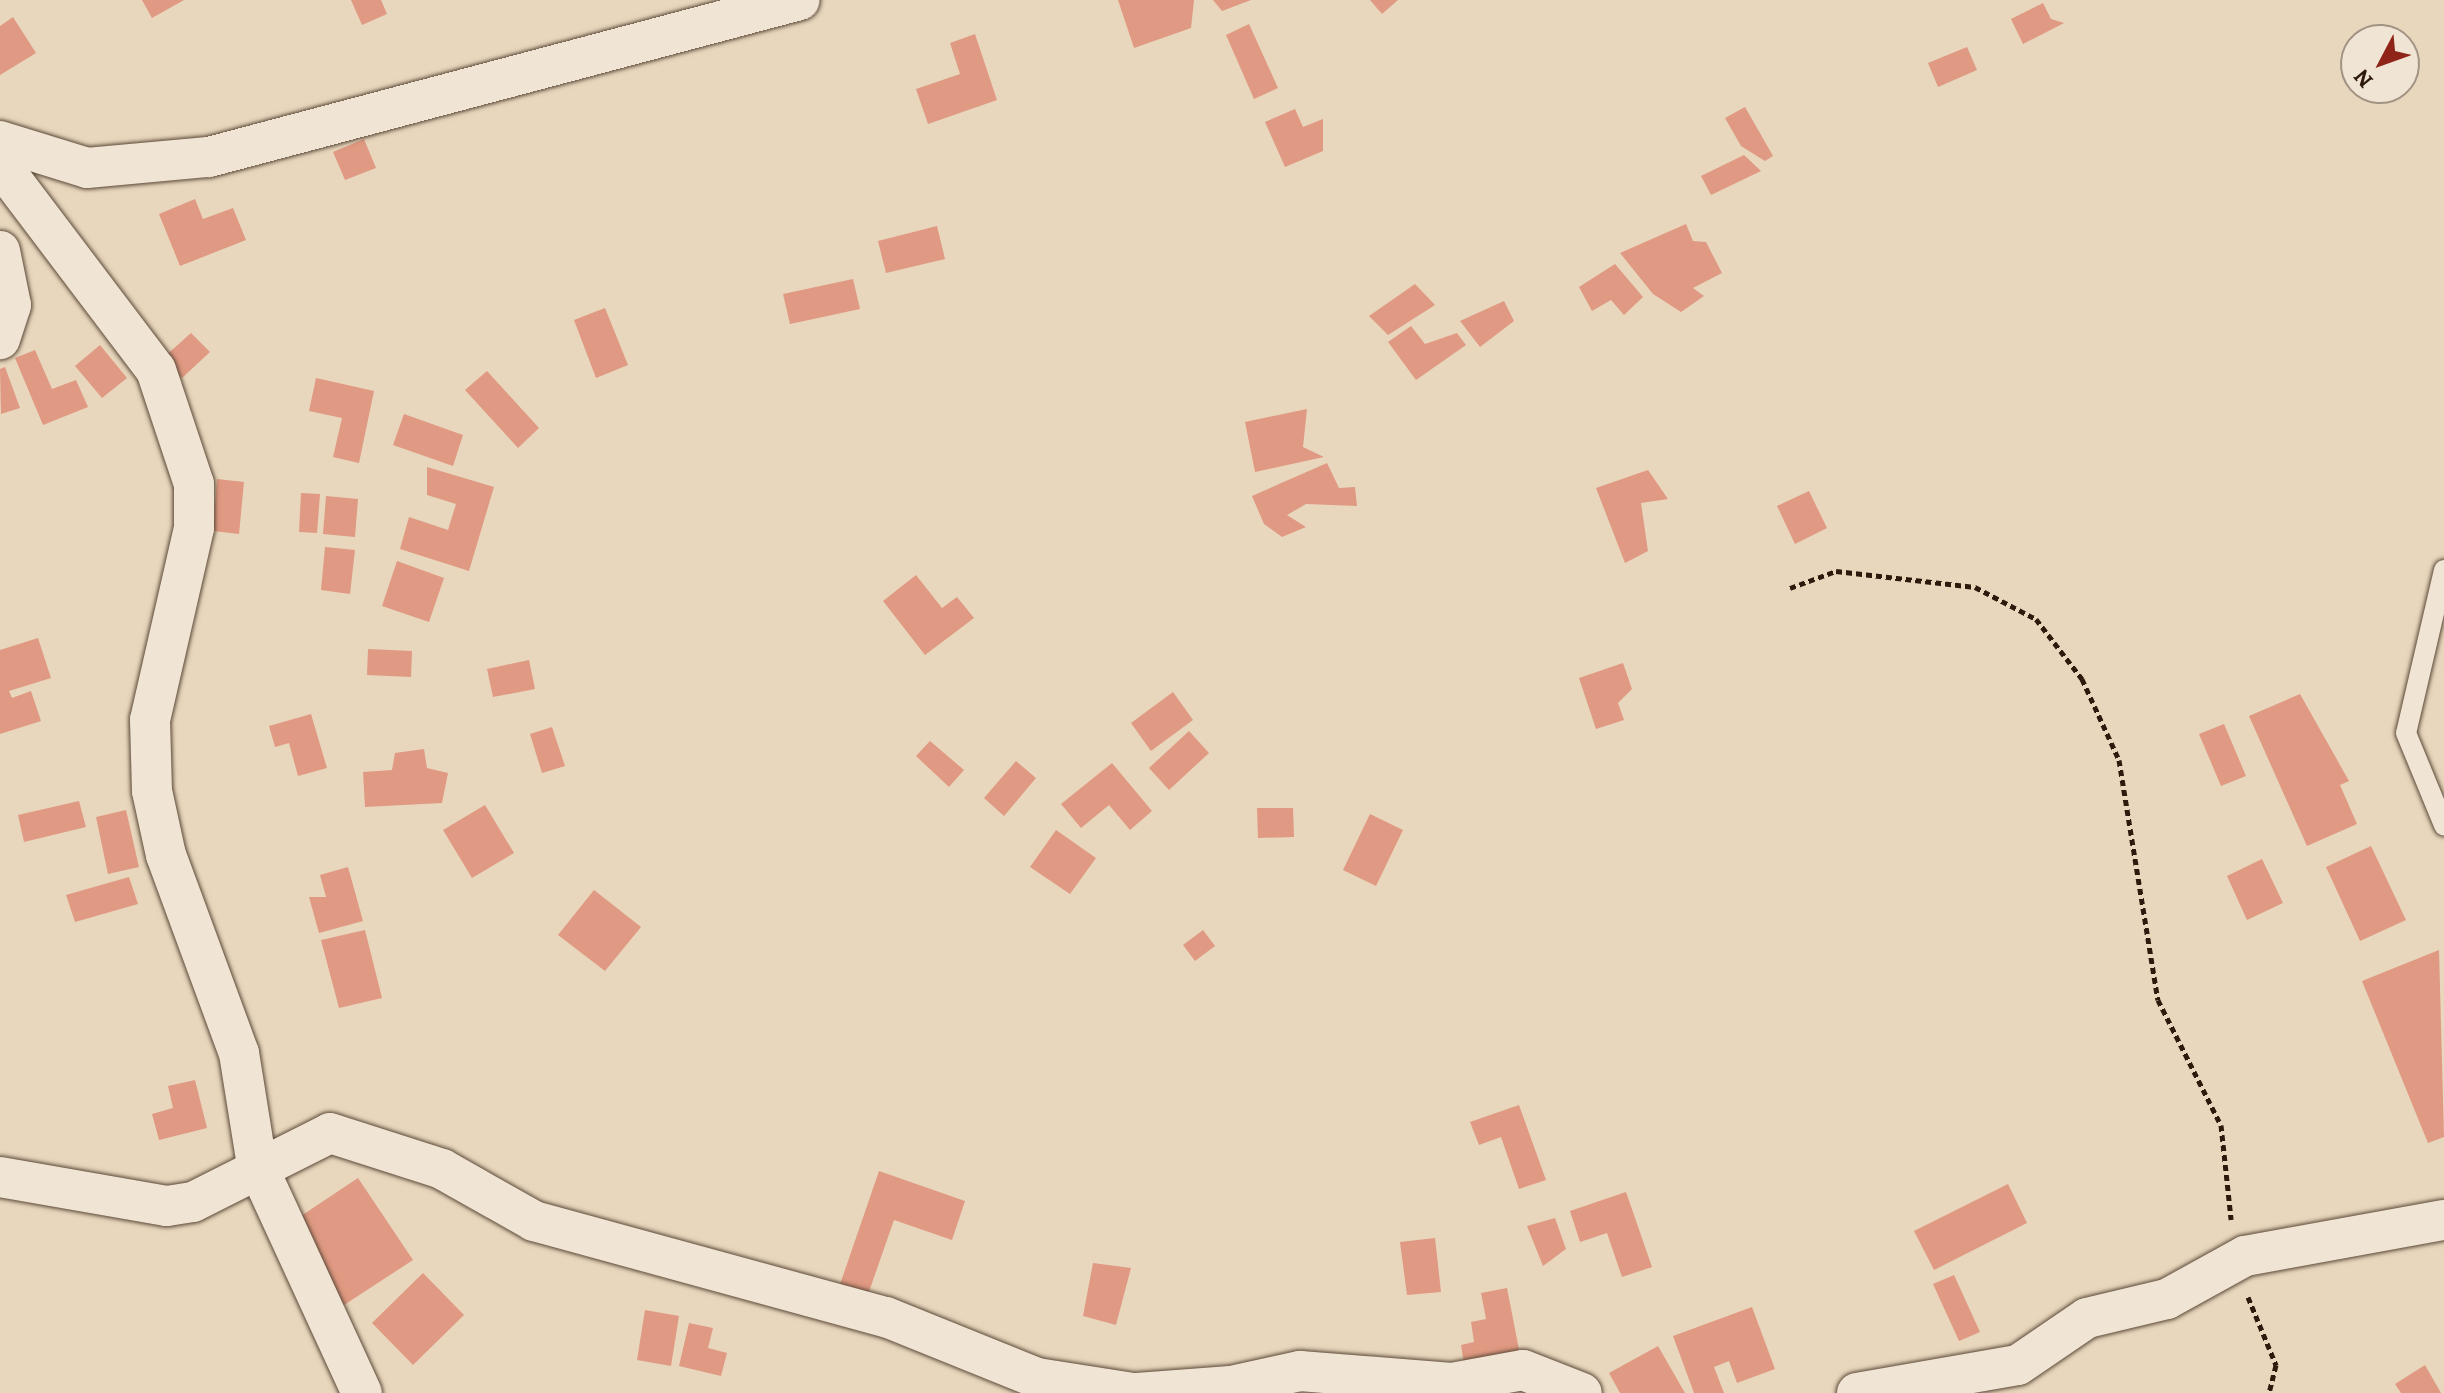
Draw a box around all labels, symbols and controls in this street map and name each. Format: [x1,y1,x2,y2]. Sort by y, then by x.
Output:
north arrow [2340,24,2420,104]
text: N [2347,63,2380,94]

